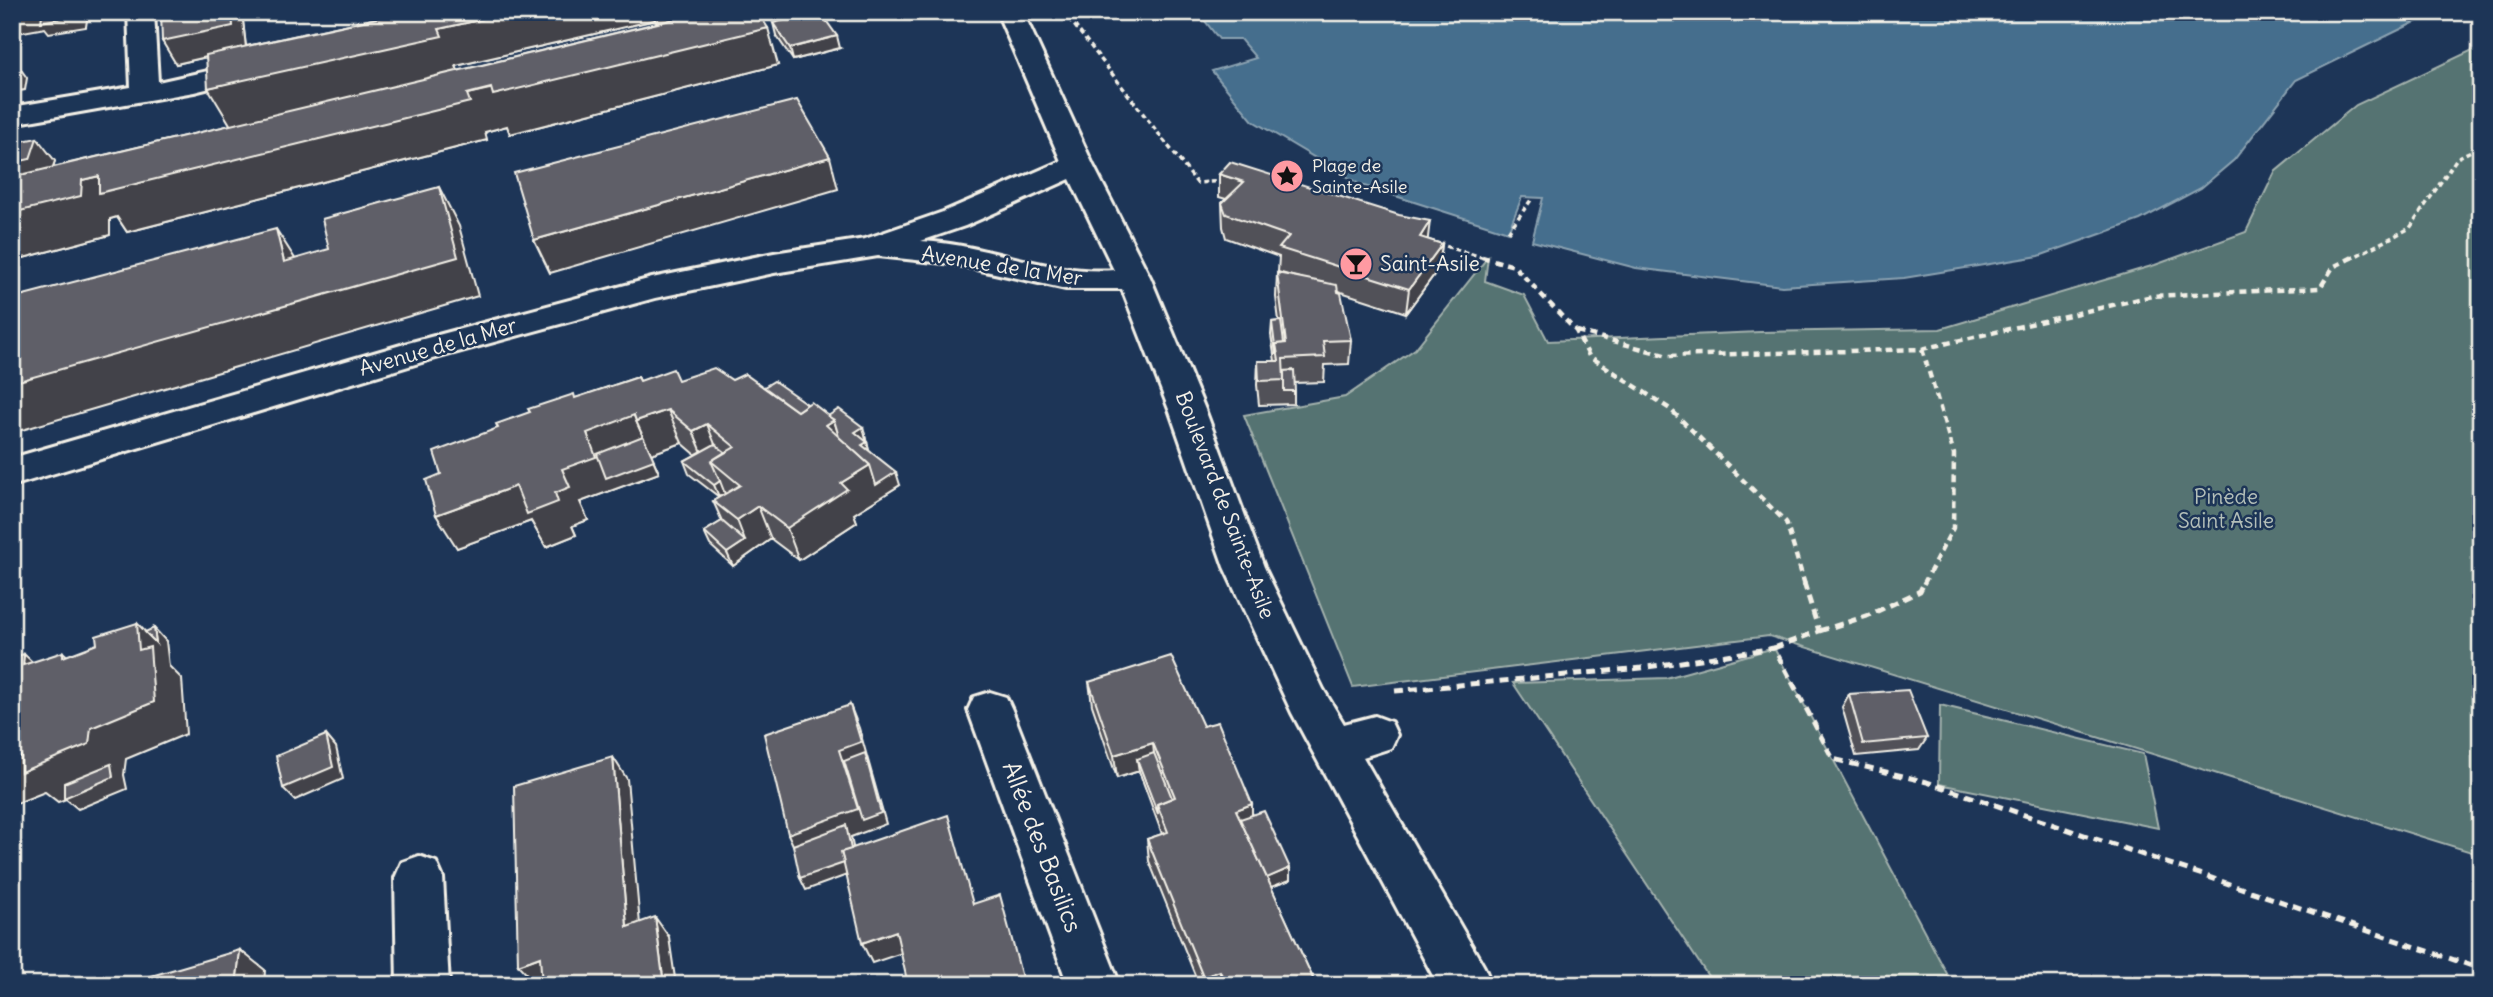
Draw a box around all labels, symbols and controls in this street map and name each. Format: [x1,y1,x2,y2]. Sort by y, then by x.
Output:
place label: Plage de Sainte-Asile [1312,154,1407,198]
place icon: Plage de Sainte-Asile [1268,157,1306,195]
street label: Avenue de la Mer [920,239,1085,292]
bar icon: Saint-Asile [1337,245,1375,283]
place label: Saint-Asile [1380,250,1480,277]
street label: Avenue de la Mer [356,311,520,382]
street label: Boulevard de Sainte-Asile [1170,387,1281,622]
park label: Pinède Saint Asile [2178,483,2274,534]
street label: Allée des Basilics [997,757,1089,936]

